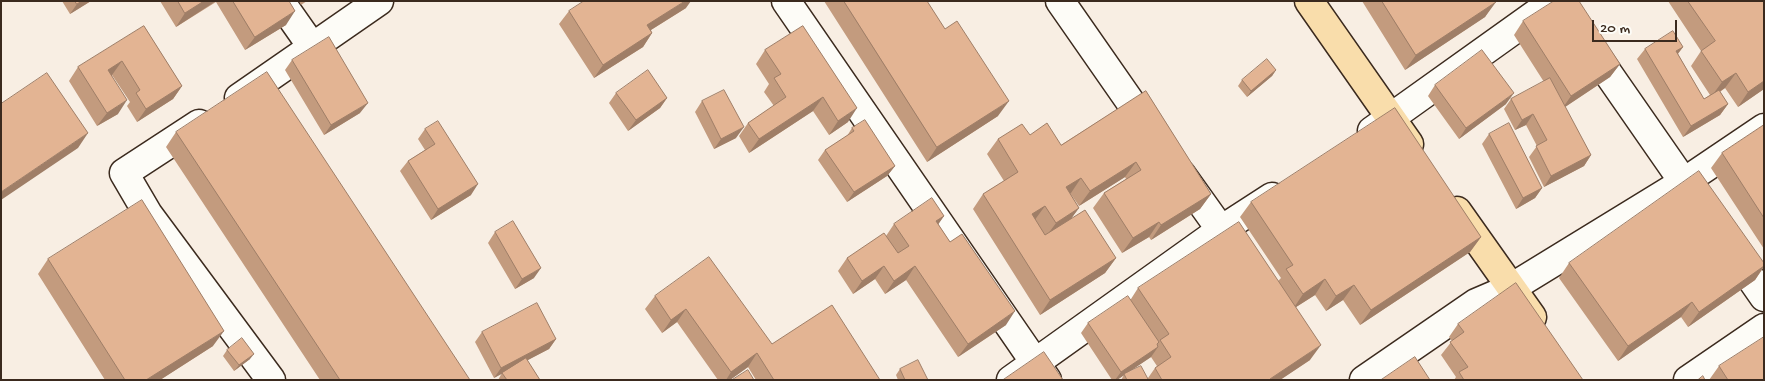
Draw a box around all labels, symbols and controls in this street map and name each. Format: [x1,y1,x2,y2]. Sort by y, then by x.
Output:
scale bar [1595,10,1680,42]
text: 20 m [1600,20,1630,38]

